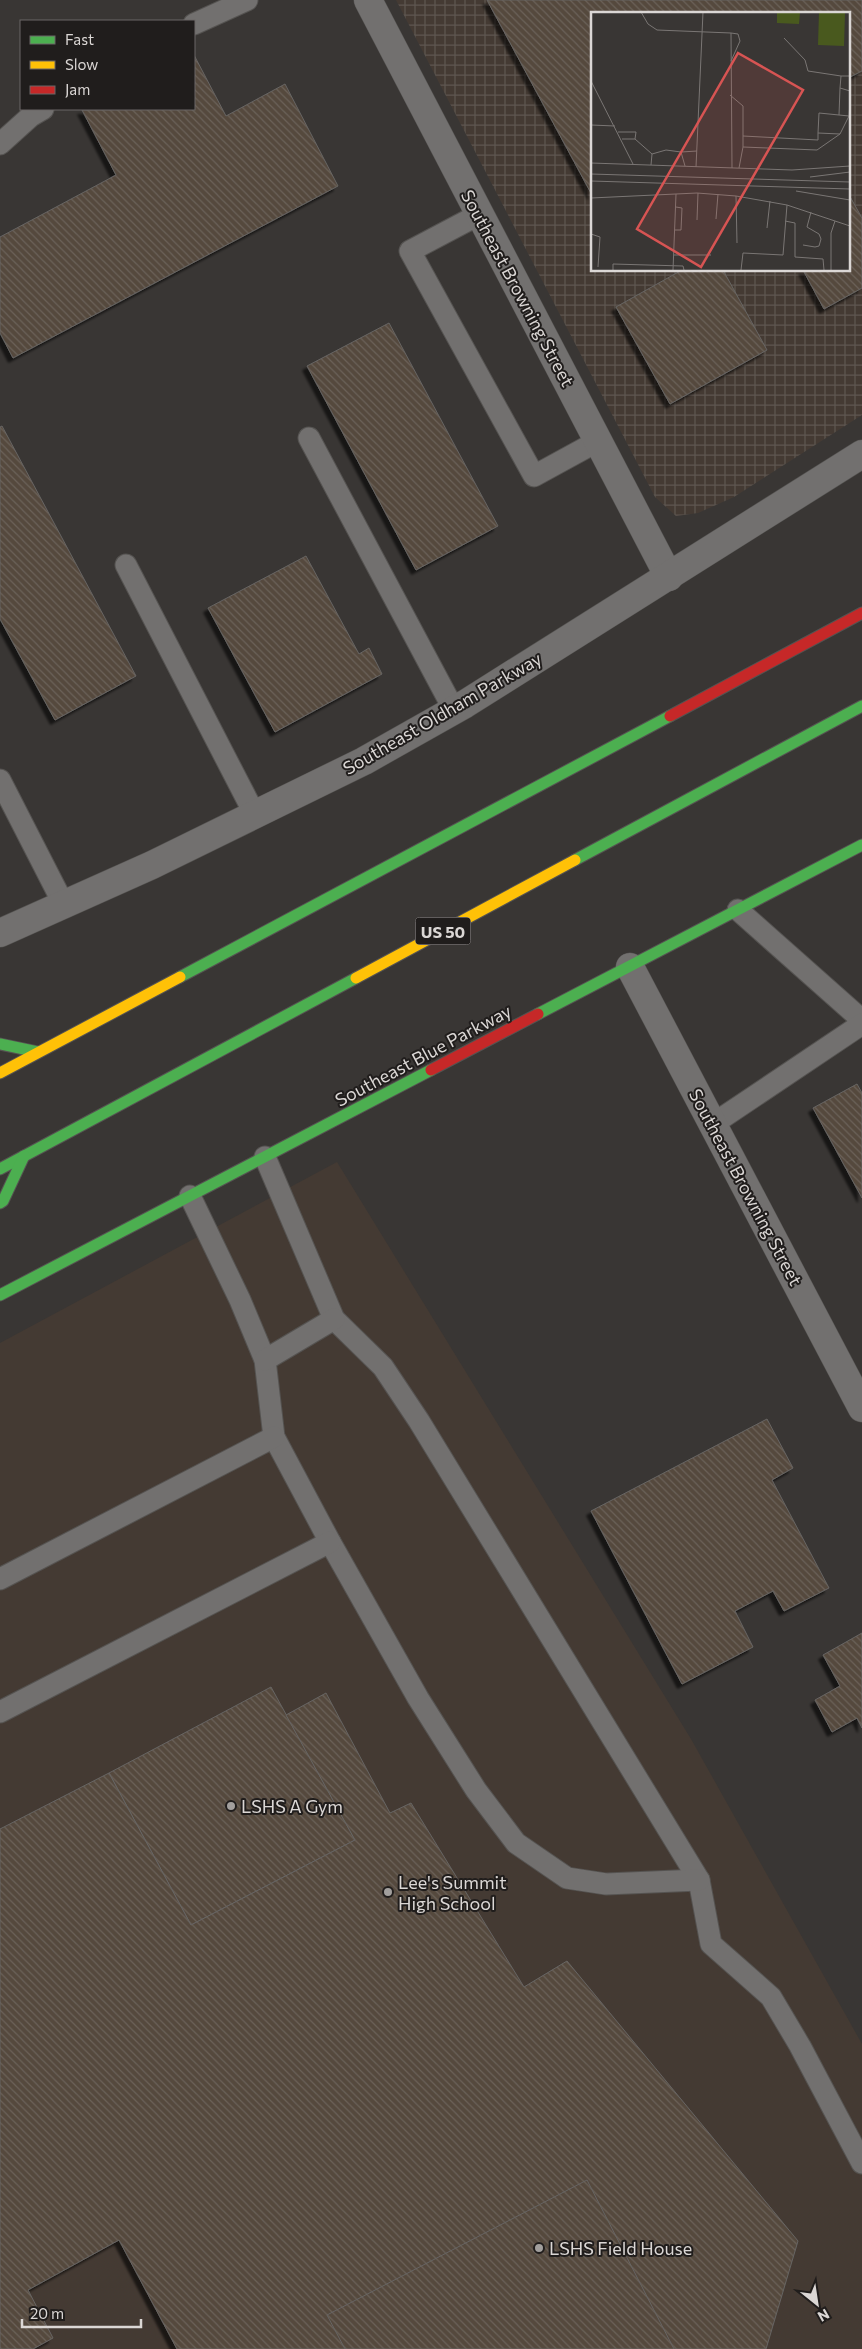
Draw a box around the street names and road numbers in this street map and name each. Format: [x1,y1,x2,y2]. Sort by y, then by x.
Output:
street label: Southeast Browning Street [457,186,579,390]
street label: Southeast Oldham Parkway [339,647,545,779]
road number: US 50 [416,918,470,944]
street label: Southeast Blue Parkway [331,999,515,1111]
street label: Southeast Browning Street [685,1085,807,1289]

